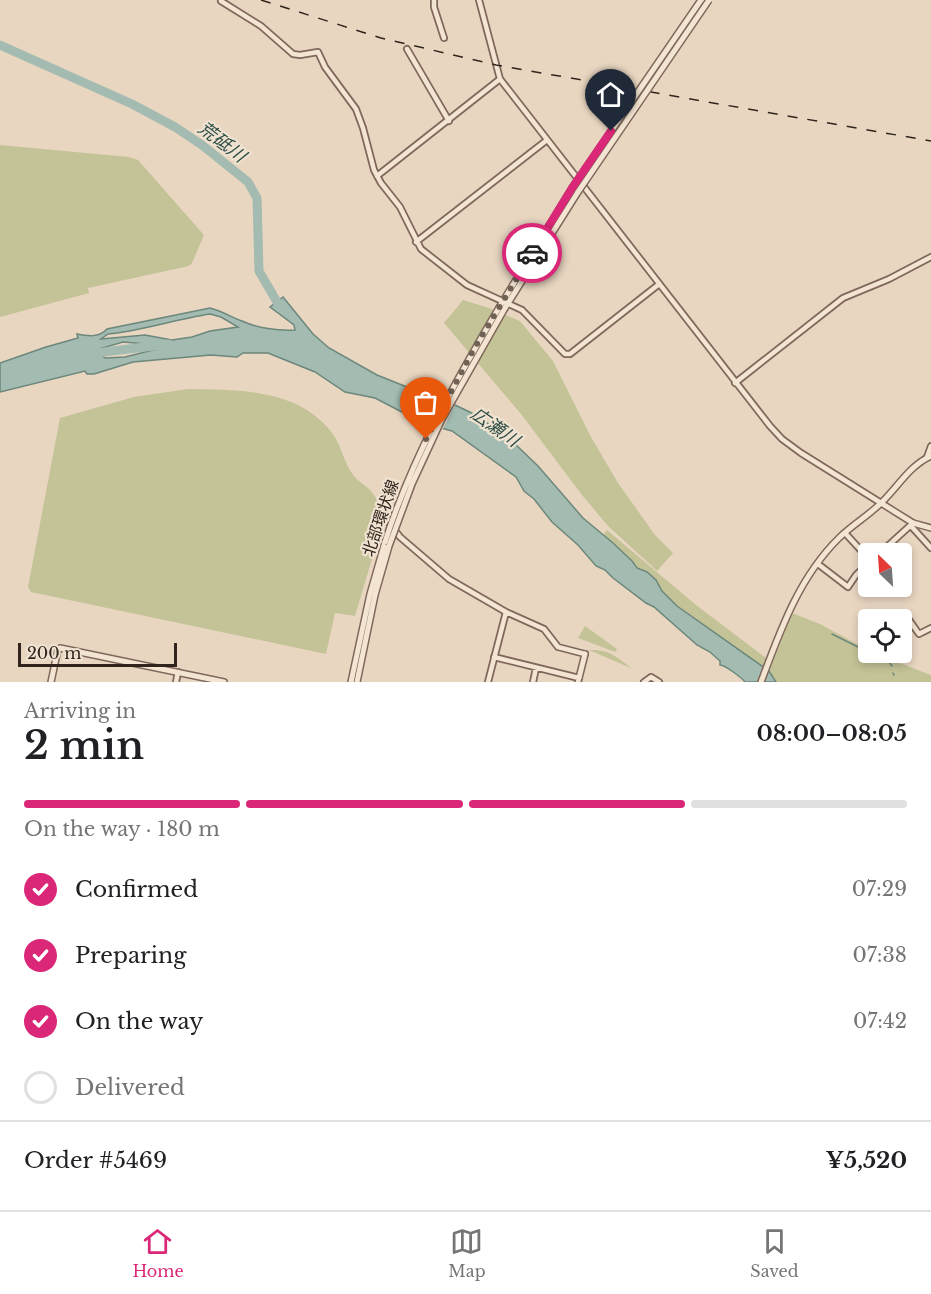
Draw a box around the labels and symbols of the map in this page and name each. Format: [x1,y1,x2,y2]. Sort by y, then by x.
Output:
pin [585,69,636,131]
water label: 荒砥川 [194,117,252,168]
courier [502,223,562,283]
pin [400,377,451,439]
water label: 広瀬川 [467,403,525,453]
street label: 北部環状線 [358,477,402,559]
north arrow [858,543,912,597]
scale bar [18,640,177,668]

